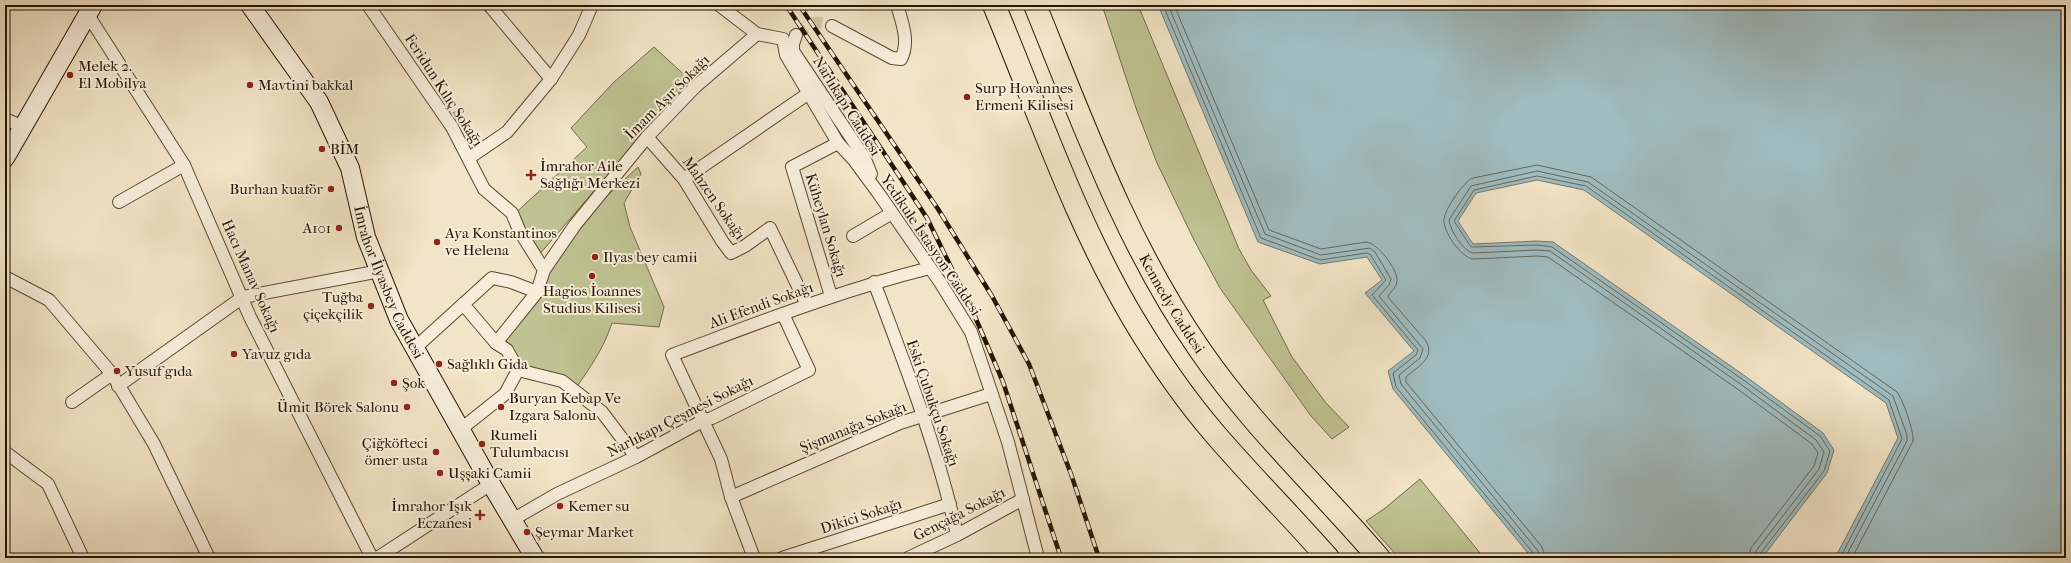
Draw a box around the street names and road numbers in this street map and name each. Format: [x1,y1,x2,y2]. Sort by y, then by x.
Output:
street label: Feridun Kılıç Sokağı [401,30,487,150]
street label: İmam Aşır Sokağı [621,50,714,143]
street label: Narlıkapı Caddesi [809,53,885,160]
street label: Mahzen Sokağı [679,153,750,244]
street label: Yedikule İstasyon Caddesi [876,170,985,320]
street label: Küheylan Sokağı [802,171,851,280]
street label: İmrahor İlyasbey Caddesi [350,204,428,362]
street label: Hacı Manav Sokağı [218,217,284,336]
street label: Kennedy Caddesi [1135,251,1209,357]
street label: Ali Efendi Sokağı [705,278,816,333]
street label: Eski Çubukçu Sokağı [903,337,963,469]
street label: Narlıkapı Çeşmesi Sokağı [604,371,757,461]
street label: Şişmanağa Sokağı [797,397,909,457]
street label: Gençağa Sokağı [910,483,1008,545]
street label: Dikici Sokağı [818,494,905,538]

